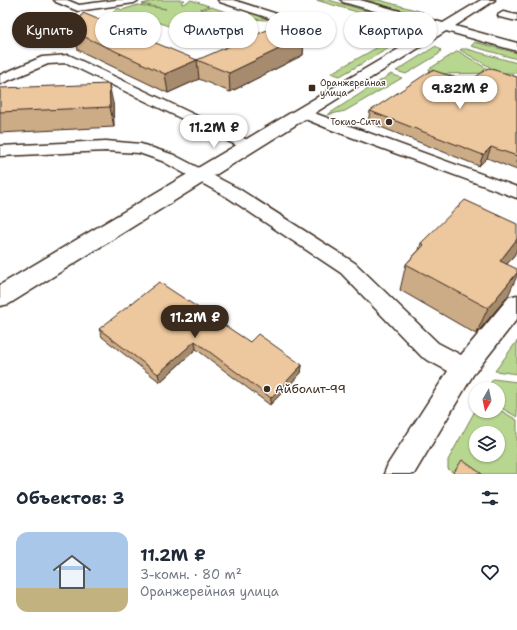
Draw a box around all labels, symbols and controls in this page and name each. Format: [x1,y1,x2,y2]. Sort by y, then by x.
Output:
chip: Купить [12,12,87,48]
chip: Снять [95,12,161,48]
chip: Фильтры [169,12,258,48]
chip: Новое [266,12,336,48]
chip: Квартира [344,12,437,48]
pin: 9.82M ₽ [423,76,497,110]
place label: Оранжерейная улица [320,77,386,99]
text: 9.82M ₽ [431,80,489,97]
marker: Оранжерейная улица [307,83,317,93]
pin: 11.2M ₽ [177,115,251,149]
place label: Токио-Сити [330,116,381,128]
marker: Токио-Сити [384,117,394,127]
text: 11.2M ₽ [189,119,239,136]
pin: 11.2M ₽ [158,305,232,339]
text: 11.2M ₽ [170,309,220,326]
place label: Айболит-99 [275,381,346,397]
north arrow [469,382,505,418]
map controls [469,382,505,462]
marker: Айболит-99 [262,384,272,394]
button: layers [469,426,505,462]
text: Объектов: 3 [16,487,125,509]
icon: filters [479,487,501,509]
text: 11.2M ₽ [140,544,206,566]
icon: home [48,548,96,596]
icon: heart [479,561,501,583]
text: 3-комн. · 80 m² [140,566,242,583]
text: Оранжерейная улица [140,583,279,600]

